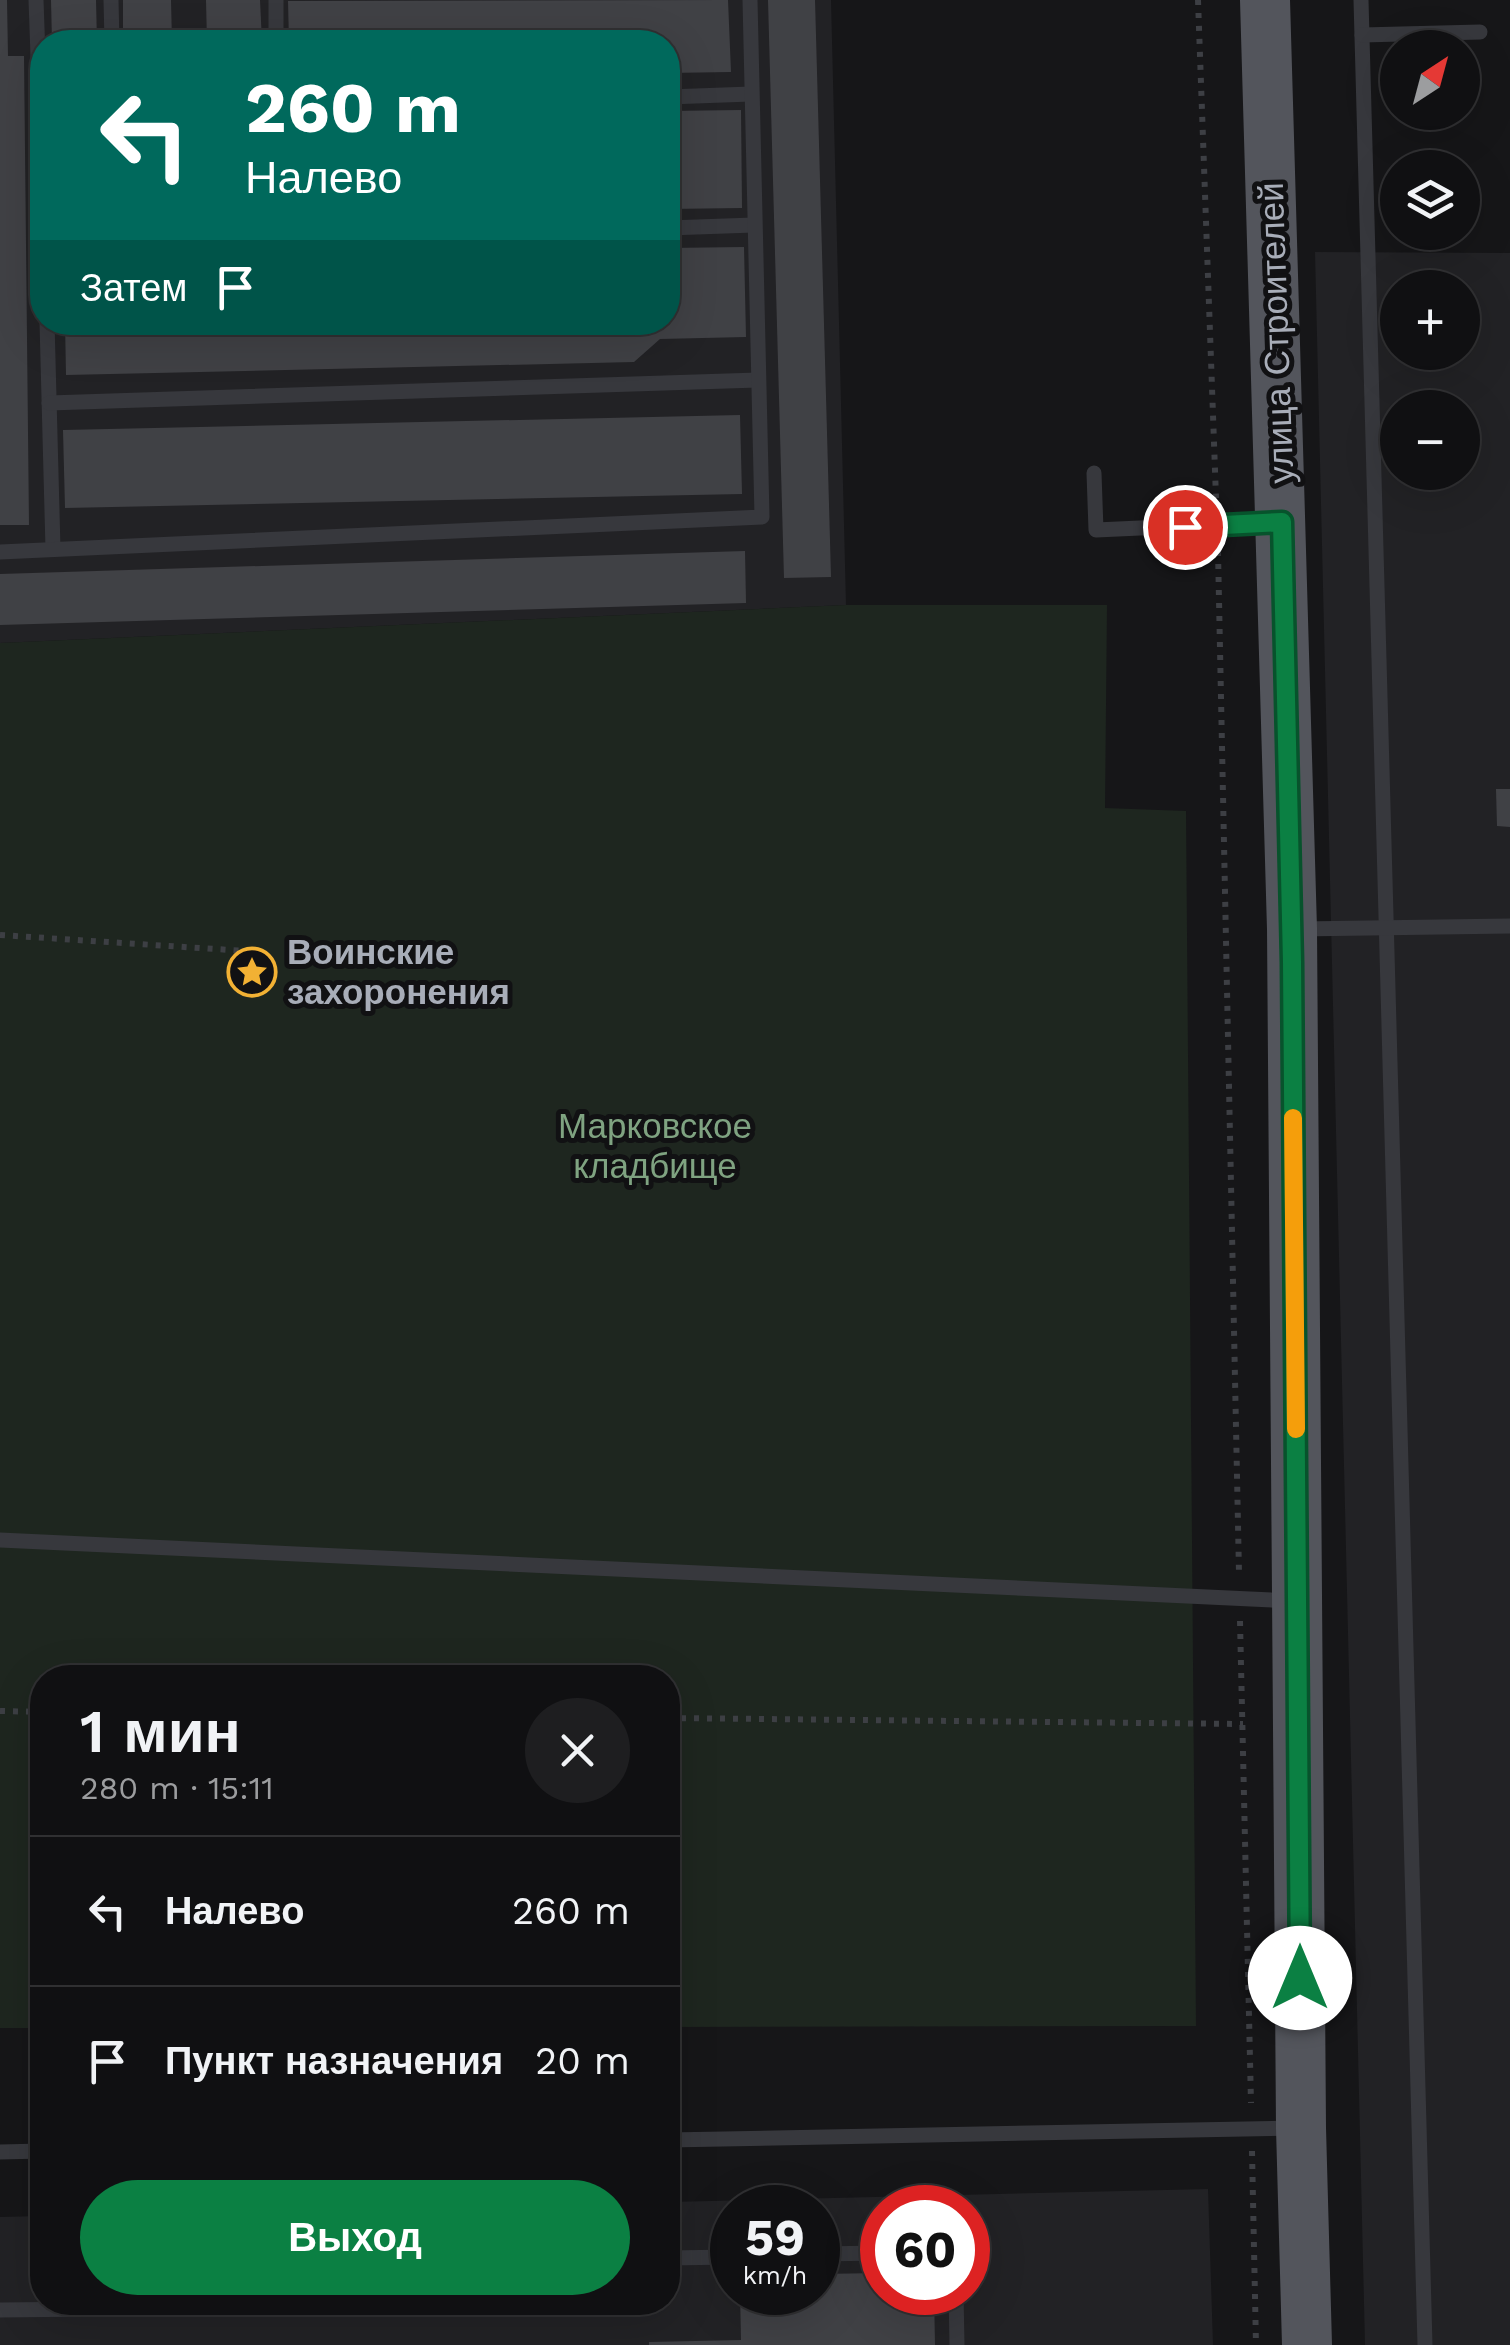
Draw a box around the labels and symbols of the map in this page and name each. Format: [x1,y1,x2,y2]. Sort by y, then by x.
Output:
north arrow [1380,30,1480,130]
street label: улица Строителей [1250,182,1302,484]
pin [1143,485,1228,570]
place label: Воинские захоронения [287,931,510,1013]
place icon: Воинские захоронения [226,946,278,998]
park label: Марковское кладбище [558,1105,752,1187]
position arrow [1248,1926,1352,2030]
speed limit sign: 60 [860,2185,990,2315]

